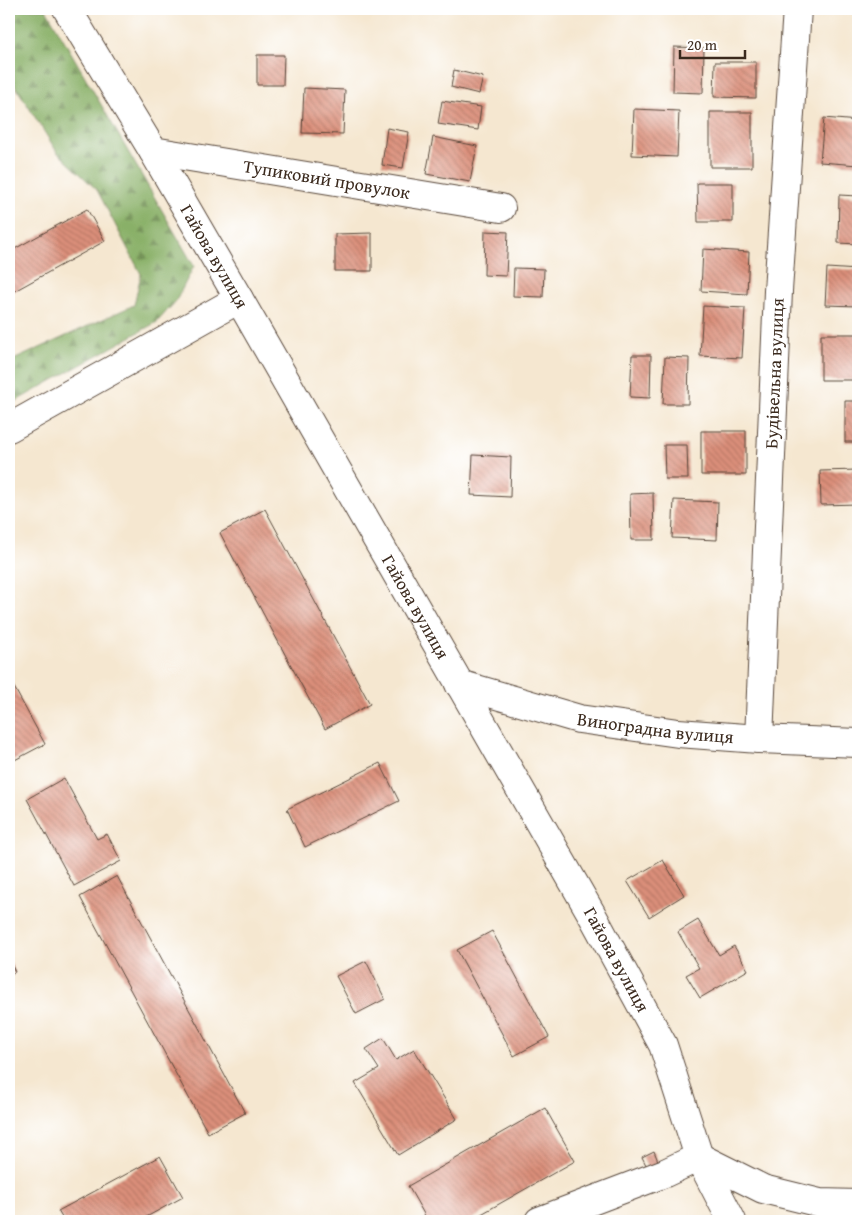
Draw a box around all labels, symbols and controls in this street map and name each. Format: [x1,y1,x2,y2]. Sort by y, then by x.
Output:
scale bar [680,28,744,60]
text: 20 m [687,34,718,55]
street label: Тупиковий провулок [241,152,413,206]
street label: Гайова вулиця [174,199,256,313]
street label: Будівельна вулиця [757,297,791,449]
street label: Гайова вулиця [375,549,457,664]
street label: Виноградна вулиця [576,705,735,750]
street label: Гайова вулиця [577,902,657,1017]

